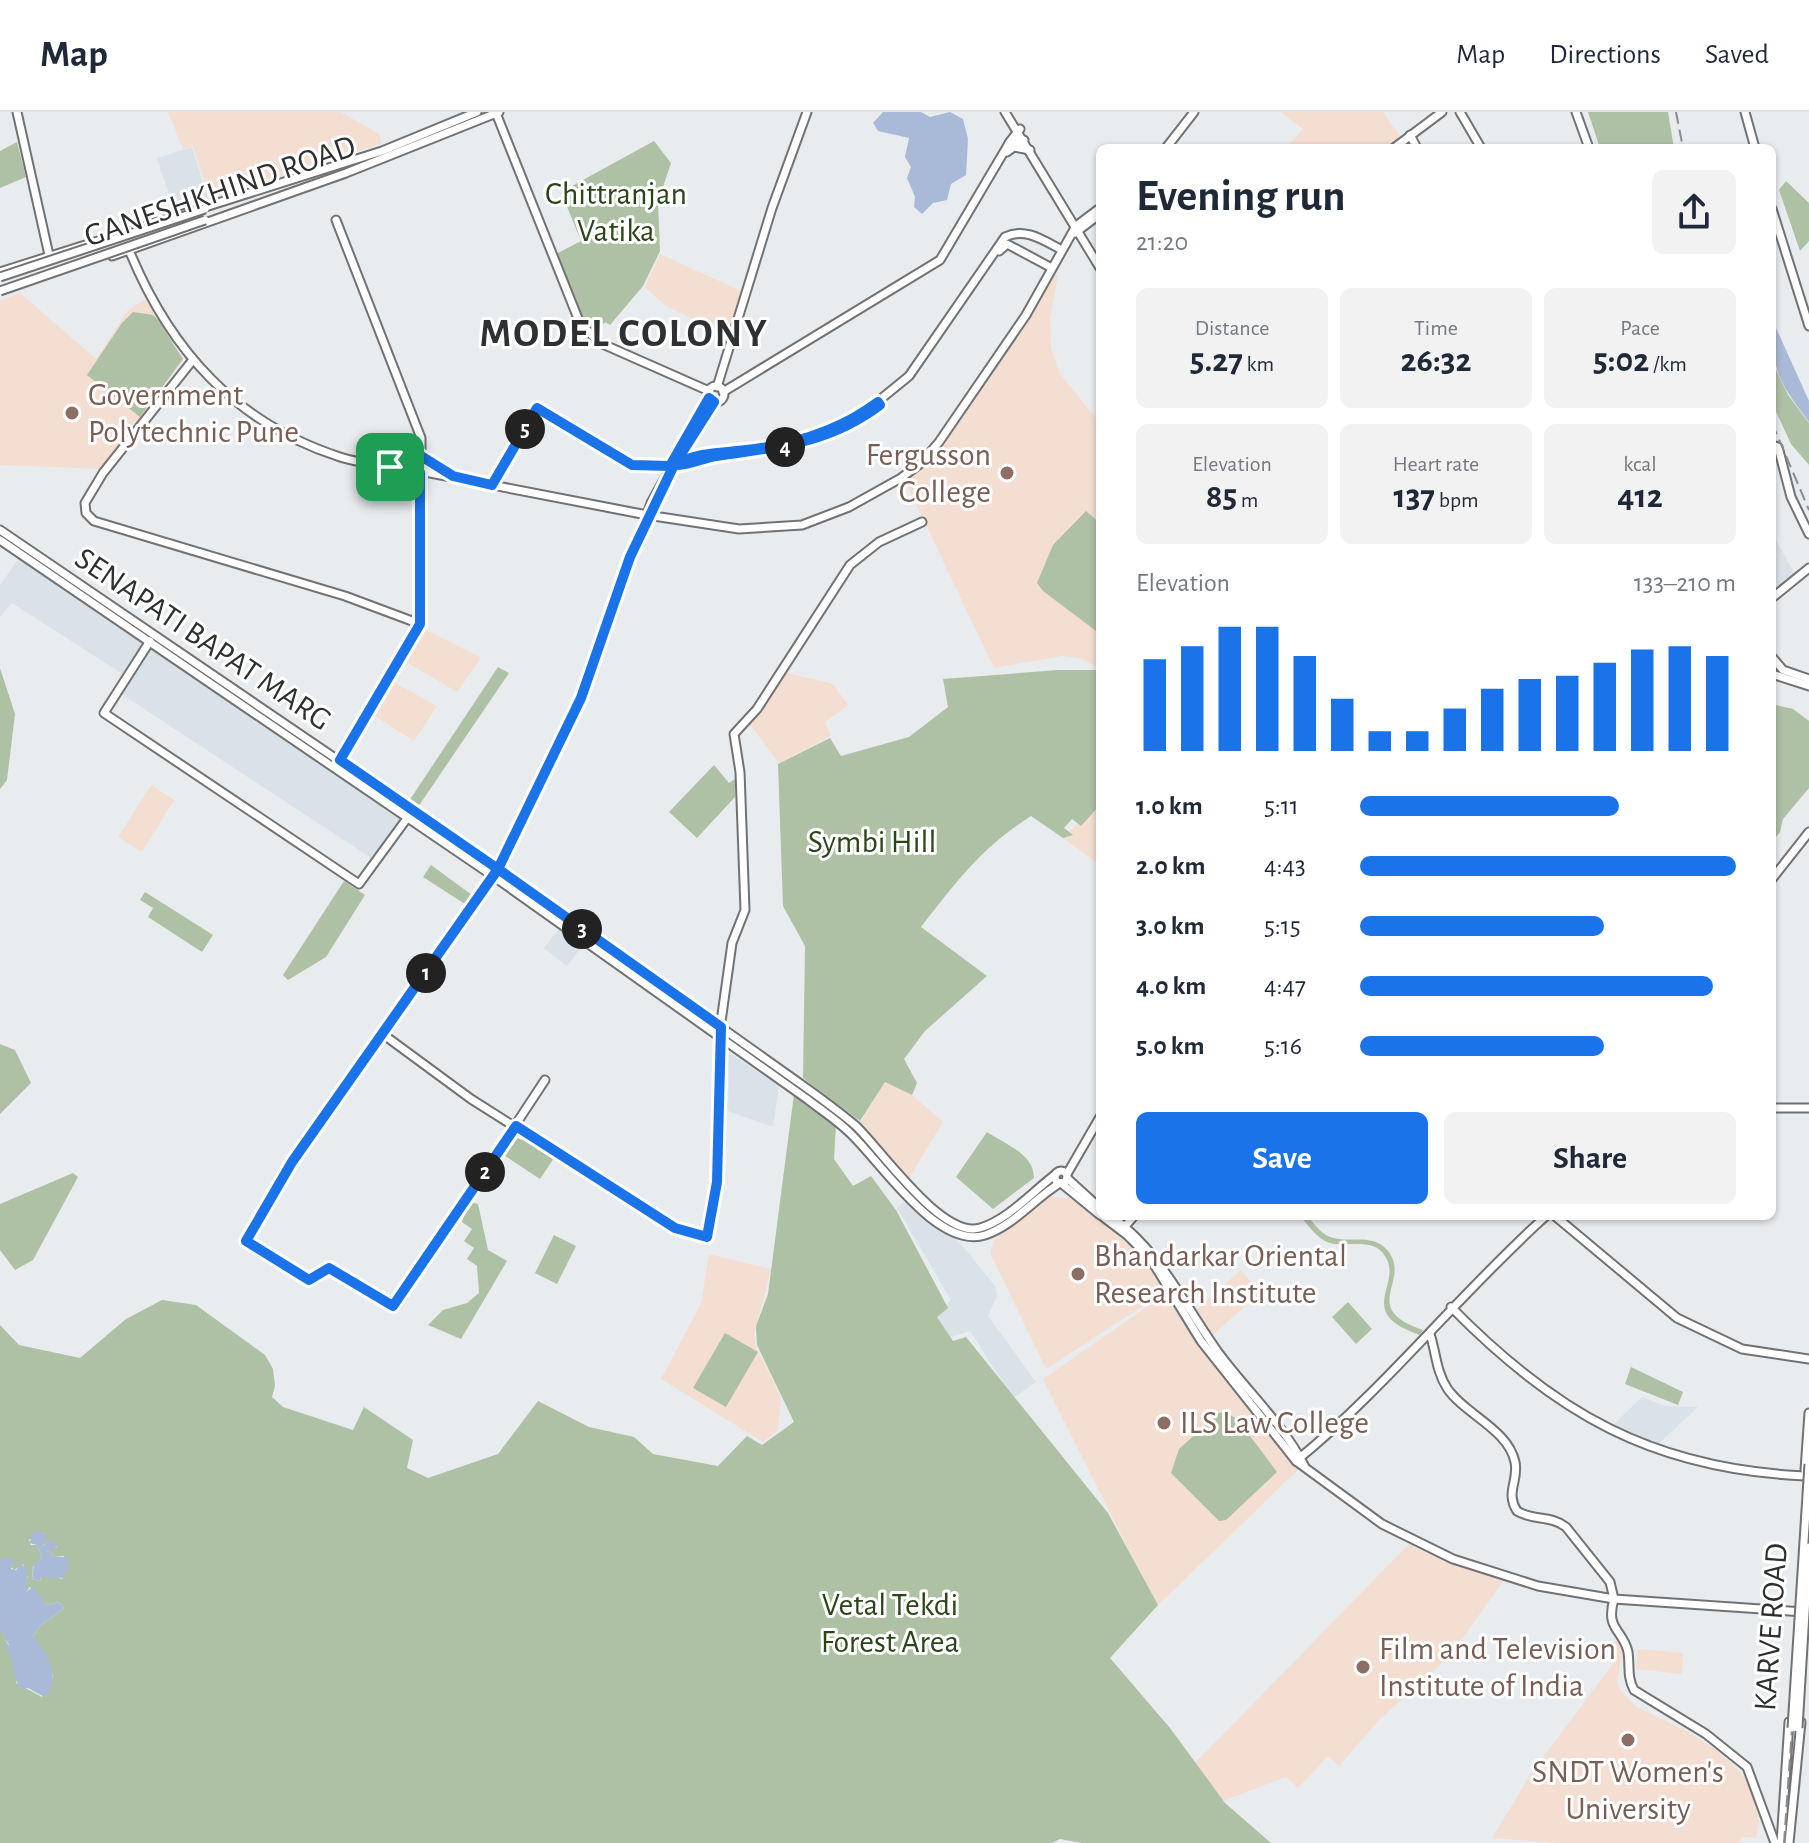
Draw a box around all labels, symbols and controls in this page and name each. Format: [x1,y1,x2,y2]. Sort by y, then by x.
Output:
text: Map [40,36,108,74]
text: Map [1456,41,1505,69]
text: Directions [1549,41,1661,69]
text: Saved [1705,41,1769,69]
street label: GANESHKHIND ROAD [80,130,360,252]
button: share [1652,170,1736,254]
text: Evening run [1136,175,1345,219]
park label: Chittranjan Vatika [545,178,687,247]
text: 21:20 [1136,229,1188,255]
district label: MODEL COLONY [479,314,769,354]
text: Distance [1195,317,1269,339]
text: Time [1414,317,1458,339]
text: Pace [1620,317,1660,339]
text: 5.27 [1190,344,1243,378]
text: 26:32 [1401,344,1471,378]
text: 5:02 [1593,344,1649,378]
text: km [1243,353,1274,375]
text: /km [1649,353,1687,375]
place label: Government Polytechnic Pune [88,379,299,448]
marker: Government Polytechnic Pune [63,404,81,422]
pin: 5 [505,409,545,449]
text: 5 [520,418,530,440]
pin: 4 [765,427,805,467]
pin [356,433,424,501]
text: 4 [779,436,791,458]
place label: Fergusson College [866,439,991,508]
icon: arrive [368,445,412,489]
text: Elevation [1192,453,1272,475]
text: Heart rate [1393,453,1479,475]
text: kcal [1623,453,1657,475]
marker: Fergusson College [998,464,1016,482]
text: 85 [1206,480,1237,514]
text: 137 [1393,480,1435,514]
text: 412 [1617,480,1663,514]
text: m [1237,489,1258,511]
text: bpm [1435,489,1479,511]
street label: SENAPATI BAPAT MARG [69,542,337,736]
text: Elevation [1136,570,1230,596]
text: 133–210 m [1634,570,1736,596]
text: 1.0 km [1136,793,1203,819]
text: 5:11 [1264,793,1299,819]
park label: Symbi Hill [808,826,936,858]
text: 2.0 km [1136,853,1206,879]
text: 4:43 [1264,853,1306,879]
pin: 3 [562,909,602,949]
text: 3.0 km [1136,913,1204,939]
text: 5:15 [1264,913,1301,939]
text: 3 [577,918,587,940]
pin: 1 [406,953,446,993]
text: 1 [422,962,430,984]
text: 4.0 km [1136,973,1206,999]
text: 4:47 [1264,973,1306,999]
text: 5.0 km [1136,1033,1205,1059]
text: 5:16 [1264,1033,1302,1059]
button: Save [1136,1112,1428,1204]
button: Share [1444,1112,1736,1204]
pin: 2 [465,1152,505,1192]
text: 2 [480,1161,490,1183]
place label: Bhandarkar Oriental Research Institute [1094,1240,1347,1309]
marker: Bhandarkar Oriental Research Institute [1069,1265,1087,1283]
place label: ILS Law College [1180,1407,1369,1439]
marker: ILS Law College [1155,1414,1173,1432]
street label: KARVE ROAD [1749,1542,1793,1712]
park label: Vetal Tekdi Forest Area [821,1589,959,1658]
place label: Film and Television Institute of India [1379,1633,1616,1702]
marker: Film and Television Institute of India [1354,1658,1372,1676]
marker: SNDT Women's University [1619,1731,1637,1749]
place label: SNDT Women's University [1532,1756,1724,1825]

